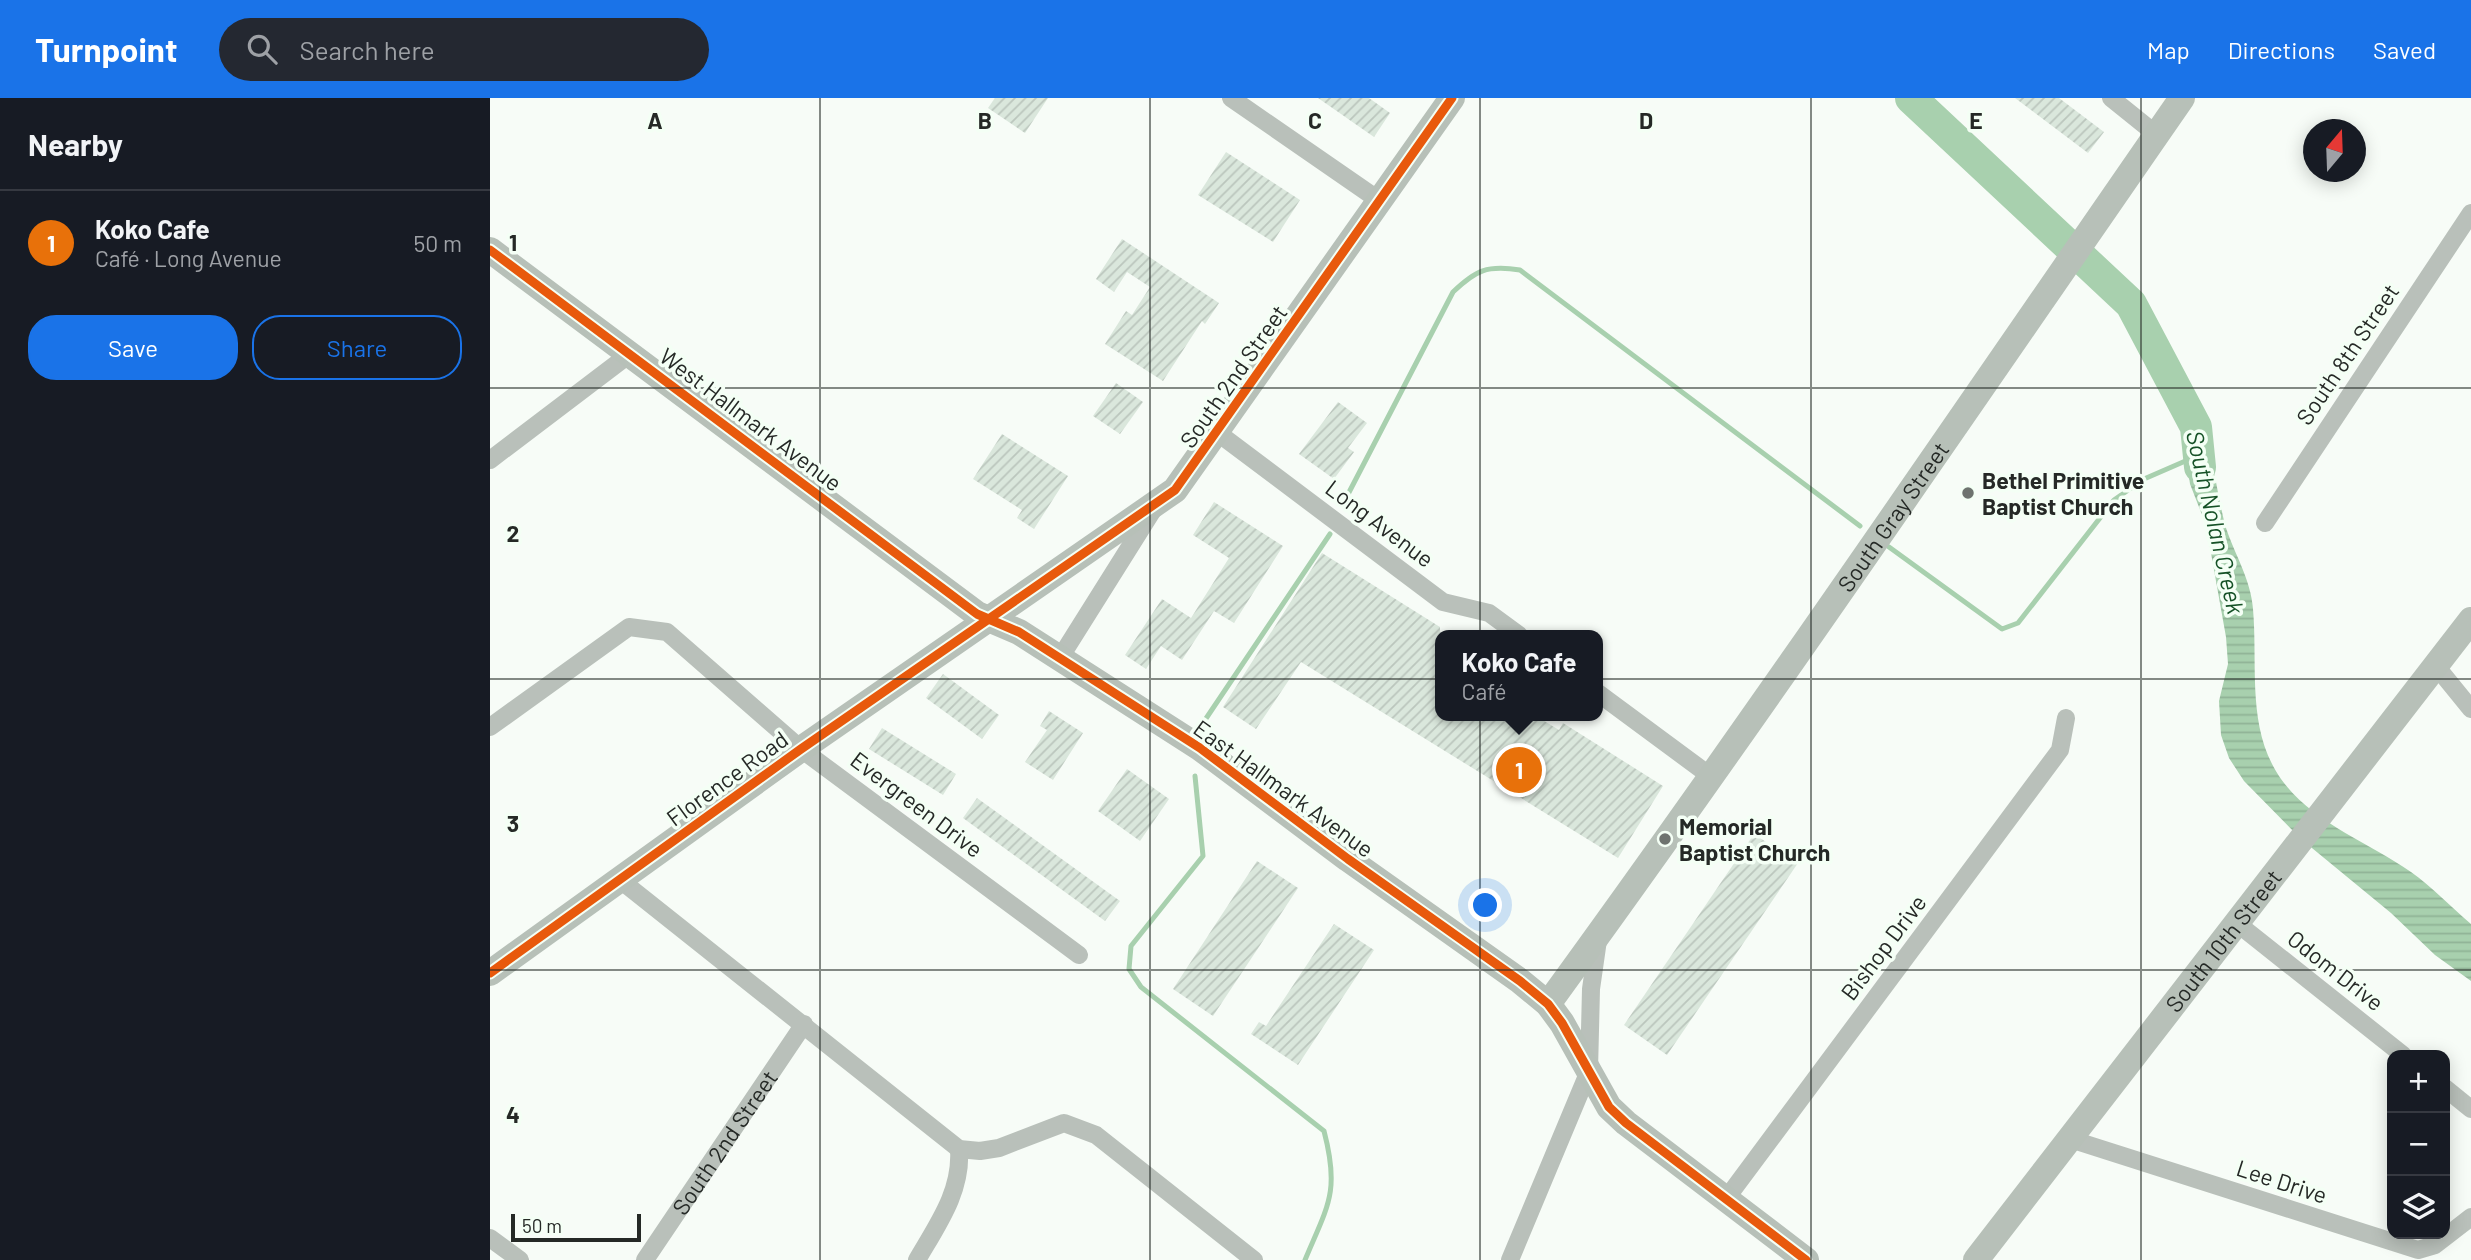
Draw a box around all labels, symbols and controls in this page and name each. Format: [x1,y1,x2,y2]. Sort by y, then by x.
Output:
search box [219,18,709,81]
text: Turnpoint [35,29,177,69]
icon: search [243,30,281,68]
text: Search here [299,34,435,65]
text: Map [2147,35,2190,64]
text: Directions [2228,35,2335,64]
text: Saved [2373,35,2436,64]
text: A [647,106,663,134]
text: B [978,106,992,134]
text: C [1308,106,1322,134]
text: D [1639,106,1653,134]
text: E [1969,106,1983,134]
north arrow [2303,119,2366,182]
text: Nearby [28,126,123,162]
text: Koko Cafe [95,213,210,244]
text: 1 [509,228,517,256]
text: 1 [47,229,55,257]
text: 50 m [414,229,462,257]
text: Café · Long Avenue [95,244,282,272]
street label: South 8th Street [2290,278,2404,430]
street label: South 2nd Street [1173,299,1293,453]
button: Save [28,315,238,380]
button: Share [252,315,462,380]
street label: West Hallmark Avenue [654,341,848,497]
water label: South Nolan Creek [2181,428,2251,617]
street label: South Gray Street [1831,436,1954,597]
place label: Bethel Primitive Baptist Church [1982,466,2144,520]
street label: Long Avenue [1320,473,1440,573]
marker: Bethel Primitive Baptist Church [1960,485,1976,501]
text: 2 [507,519,519,547]
popup [1435,630,1603,721]
text: Koko Cafe [1462,646,1576,677]
text: Café [1462,677,1506,705]
street label: East Hallmark Avenue [1189,713,1379,863]
street label: Florence Road [661,725,793,831]
pin: 1 [1496,744,1542,796]
street label: Evergreen Drive [845,745,989,863]
text: 3 [507,809,519,837]
place label: Memorial Baptist Church [1679,812,1830,866]
marker: Memorial Baptist Church [1657,831,1673,847]
street label: South 10th Street [2159,863,2287,1017]
your location [1468,888,1502,922]
street label: Bishop Drive [1834,889,1932,1005]
street label: Odom Drive [2282,924,2390,1016]
map controls [2387,1050,2450,1239]
button: + [2387,1050,2450,1113]
street label: South 2nd Street [666,1065,783,1220]
text: 4 [506,1100,520,1128]
button: − [2387,1113,2450,1176]
street label: Lee Drive [2233,1153,2331,1209]
button: layers [2387,1176,2450,1239]
scale bar [511,1211,640,1243]
text: 50 m [522,1214,562,1237]

